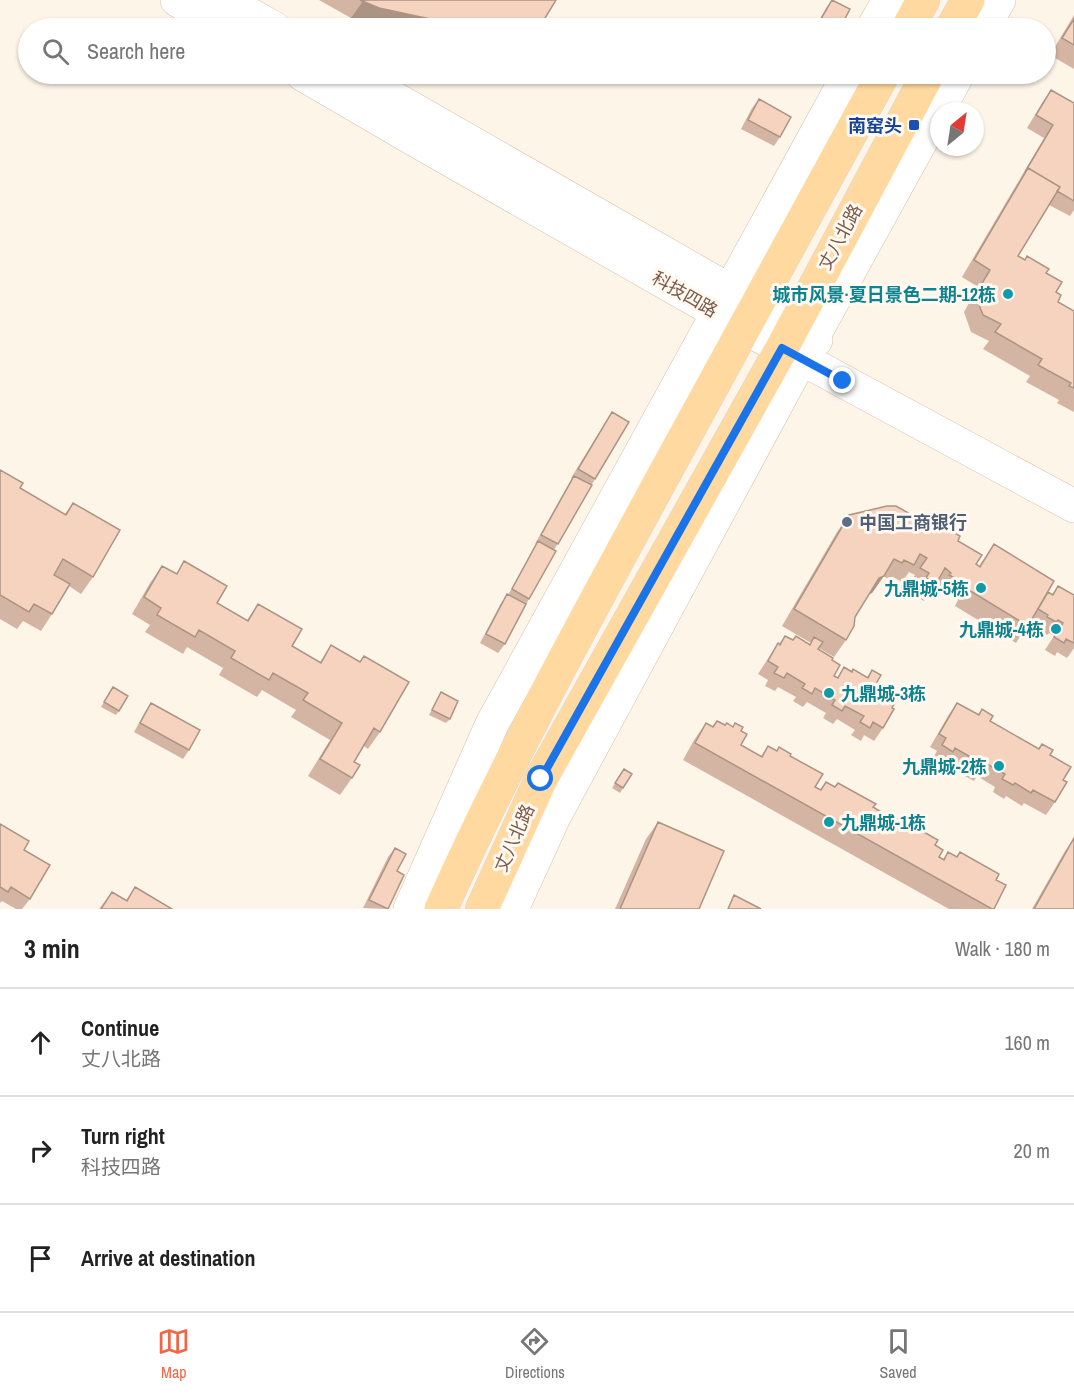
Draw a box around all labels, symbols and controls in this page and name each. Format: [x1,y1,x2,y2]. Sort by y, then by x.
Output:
search box [18,18,1056,84]
icon: search [39,35,72,68]
text: Search here [87,36,185,66]
north arrow [930,102,984,156]
place label: 南窑头 [848,113,902,138]
marker: 南窑头 [907,118,921,132]
street label: 丈八北路 [812,199,868,275]
street label: 科技四路 [648,265,722,323]
place label: 城市风景·夏日景色二期-12栋 [773,282,996,307]
marker: 城市风景·夏日景色二期-12栋 [1001,287,1015,301]
route end [829,367,855,393]
place label: 中国工商银行 [859,510,967,535]
marker: 中国工商银行 [840,515,854,529]
place label: 九鼎城-5栋 [884,576,969,601]
marker: 九鼎城-5栋 [974,581,988,595]
place label: 九鼎城-4栋 [959,617,1044,642]
marker: 九鼎城-4栋 [1049,622,1063,636]
place label: 九鼎城-3栋 [841,681,926,706]
marker: 九鼎城-3栋 [822,686,836,700]
place label: 九鼎城-2栋 [902,754,987,779]
marker: 九鼎城-2栋 [992,759,1006,773]
route start [527,765,553,791]
street label: 丈八北路 [488,800,540,876]
place label: 九鼎城-1栋 [841,810,926,835]
marker: 九鼎城-1栋 [822,815,836,829]
text: 3 min [24,931,80,966]
text: Walk · 180 m [955,935,1050,962]
text: Continue [81,1013,159,1043]
icon: ahead [24,1026,57,1059]
text: 160 m [1004,1029,1050,1056]
text: 丈八北路 [81,1045,161,1072]
text: Turn right [81,1121,165,1151]
icon: right [24,1134,57,1167]
text: 20 m [1014,1137,1050,1164]
text: 科技四路 [81,1153,161,1180]
icon: arrive [24,1242,57,1275]
text: Arrive at destination [81,1243,255,1273]
tab: Map [157,1325,190,1383]
tab: Directions [505,1325,565,1383]
tab: Saved [879,1325,917,1383]

